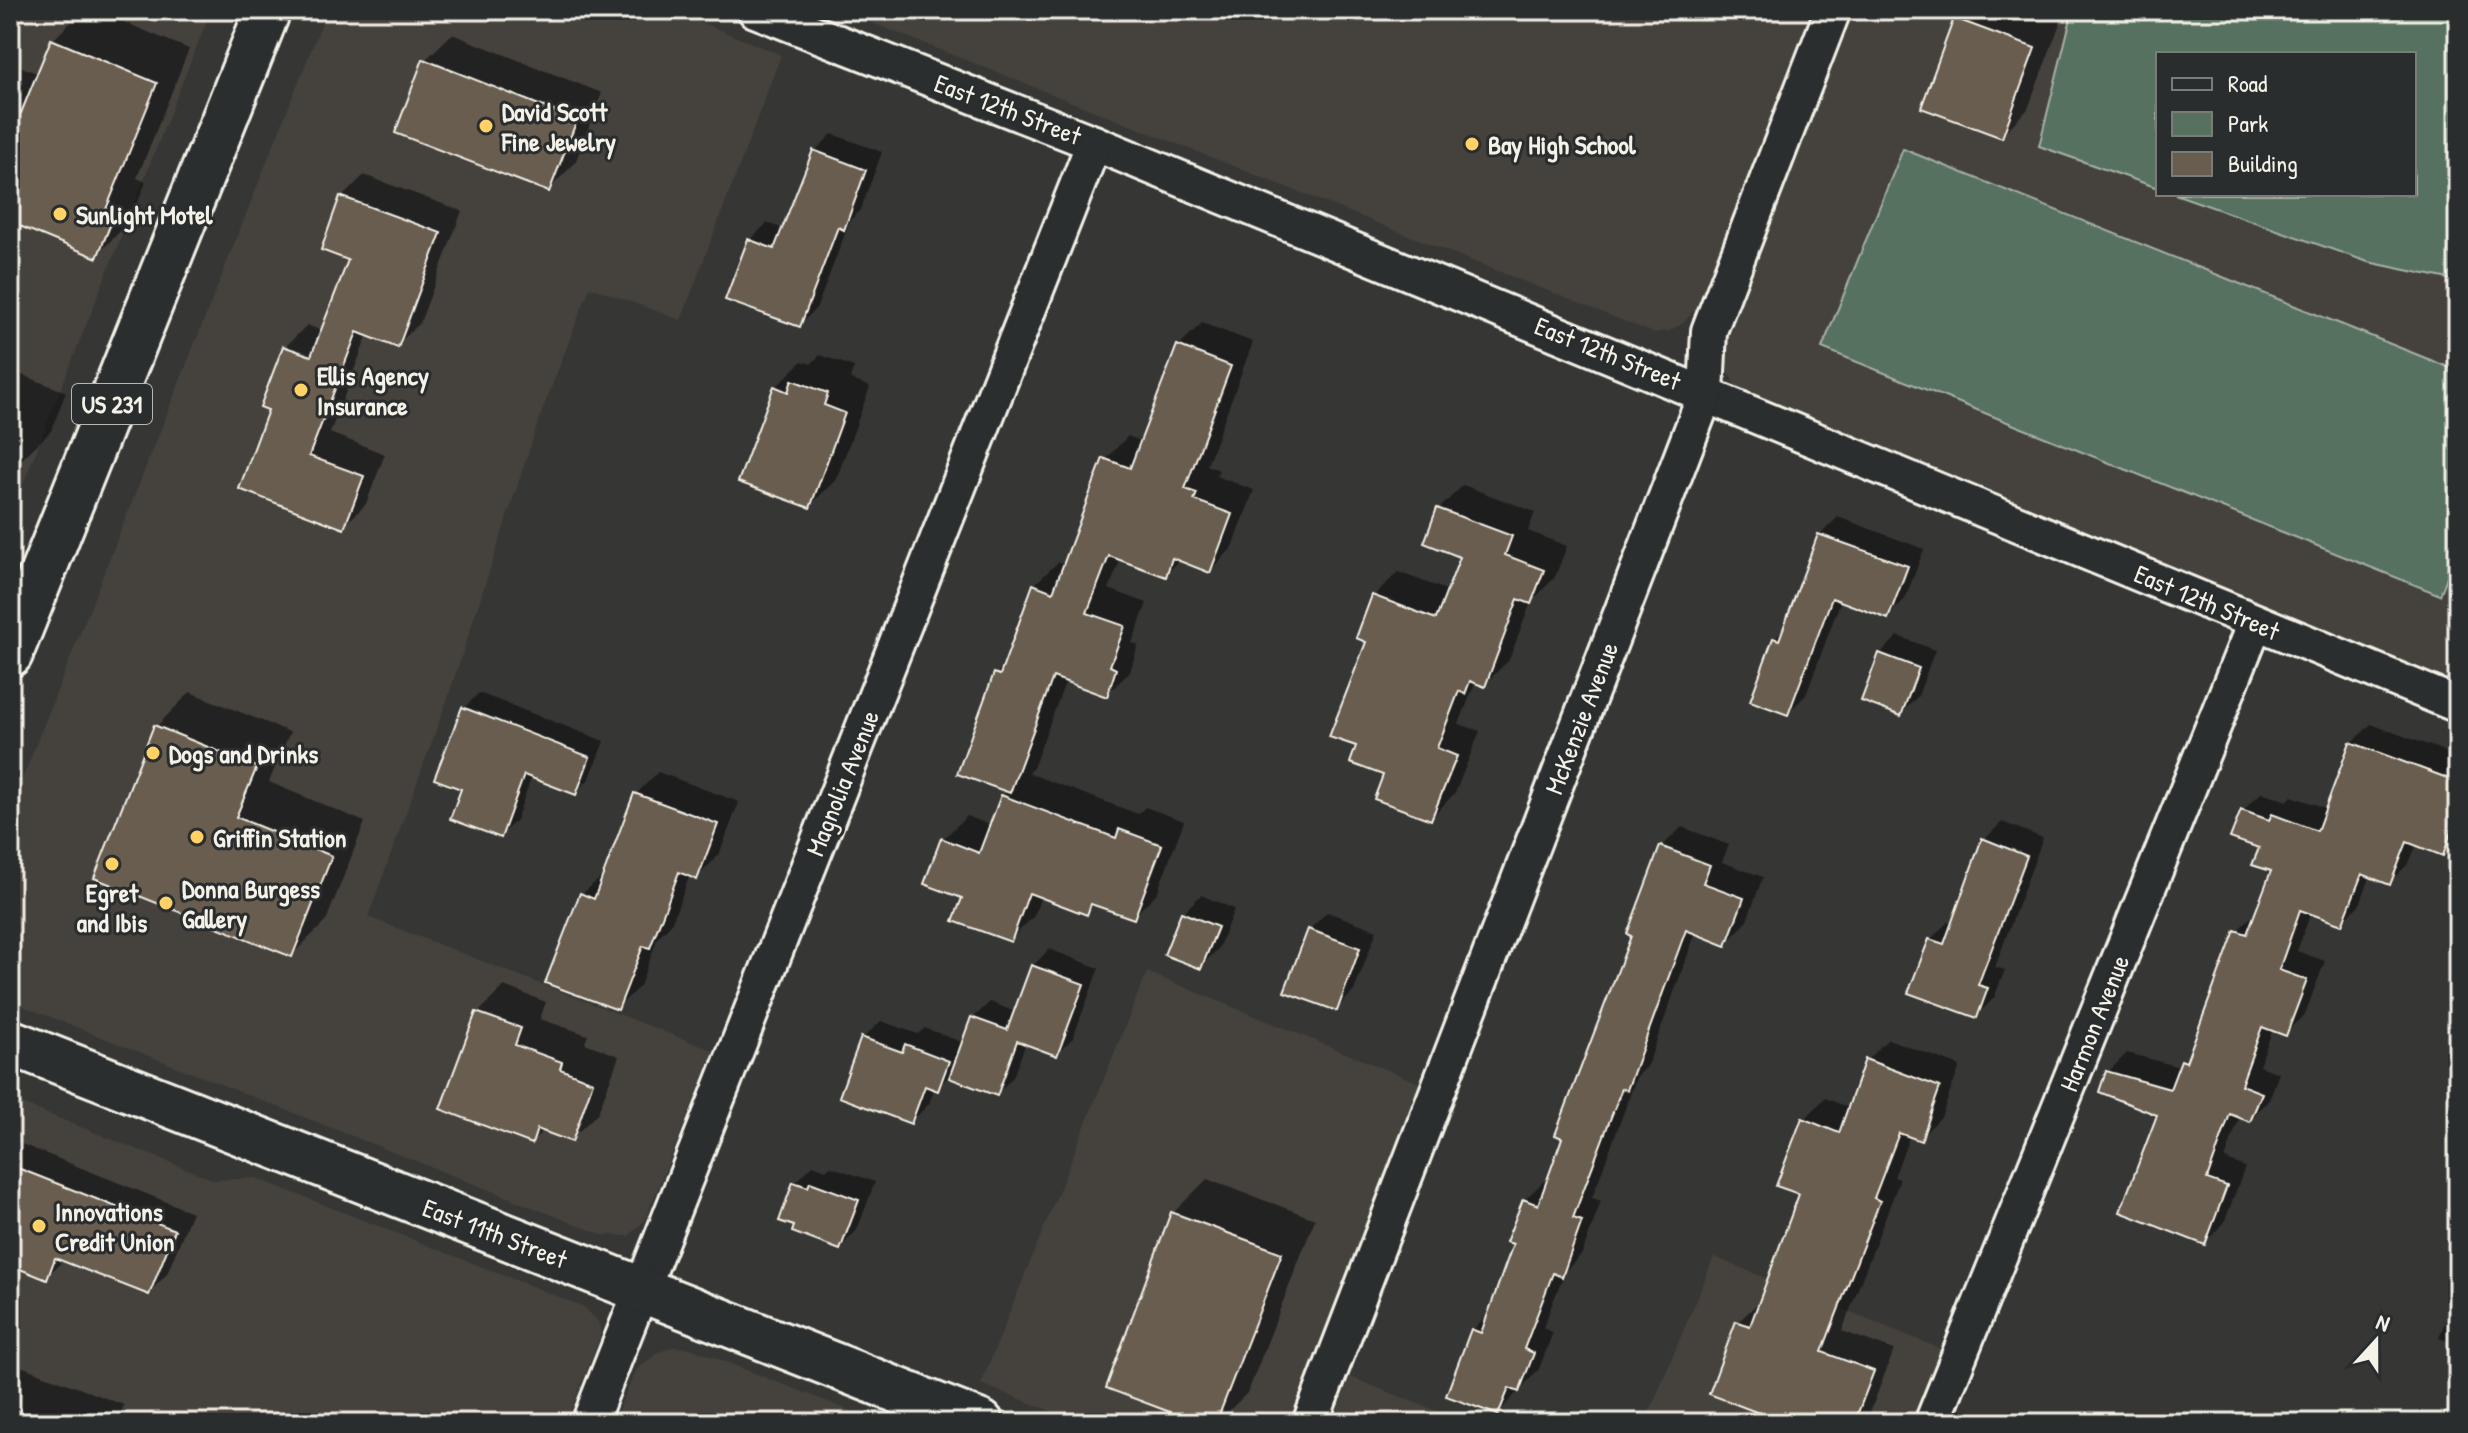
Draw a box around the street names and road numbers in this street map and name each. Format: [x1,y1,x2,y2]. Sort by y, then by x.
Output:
street label: East 12th Street [930,65,1087,153]
street label: East 12th Street [1530,308,1687,399]
road number: US 231 [72,384,152,424]
street label: East 12th Street [2129,556,2286,649]
street label: McKenzie Avenue [1536,637,1626,799]
street label: Magnolia Avenue [797,705,887,861]
street label: Harmon Avenue [2051,950,2137,1096]
street label: East 11th Street [418,1189,573,1277]

